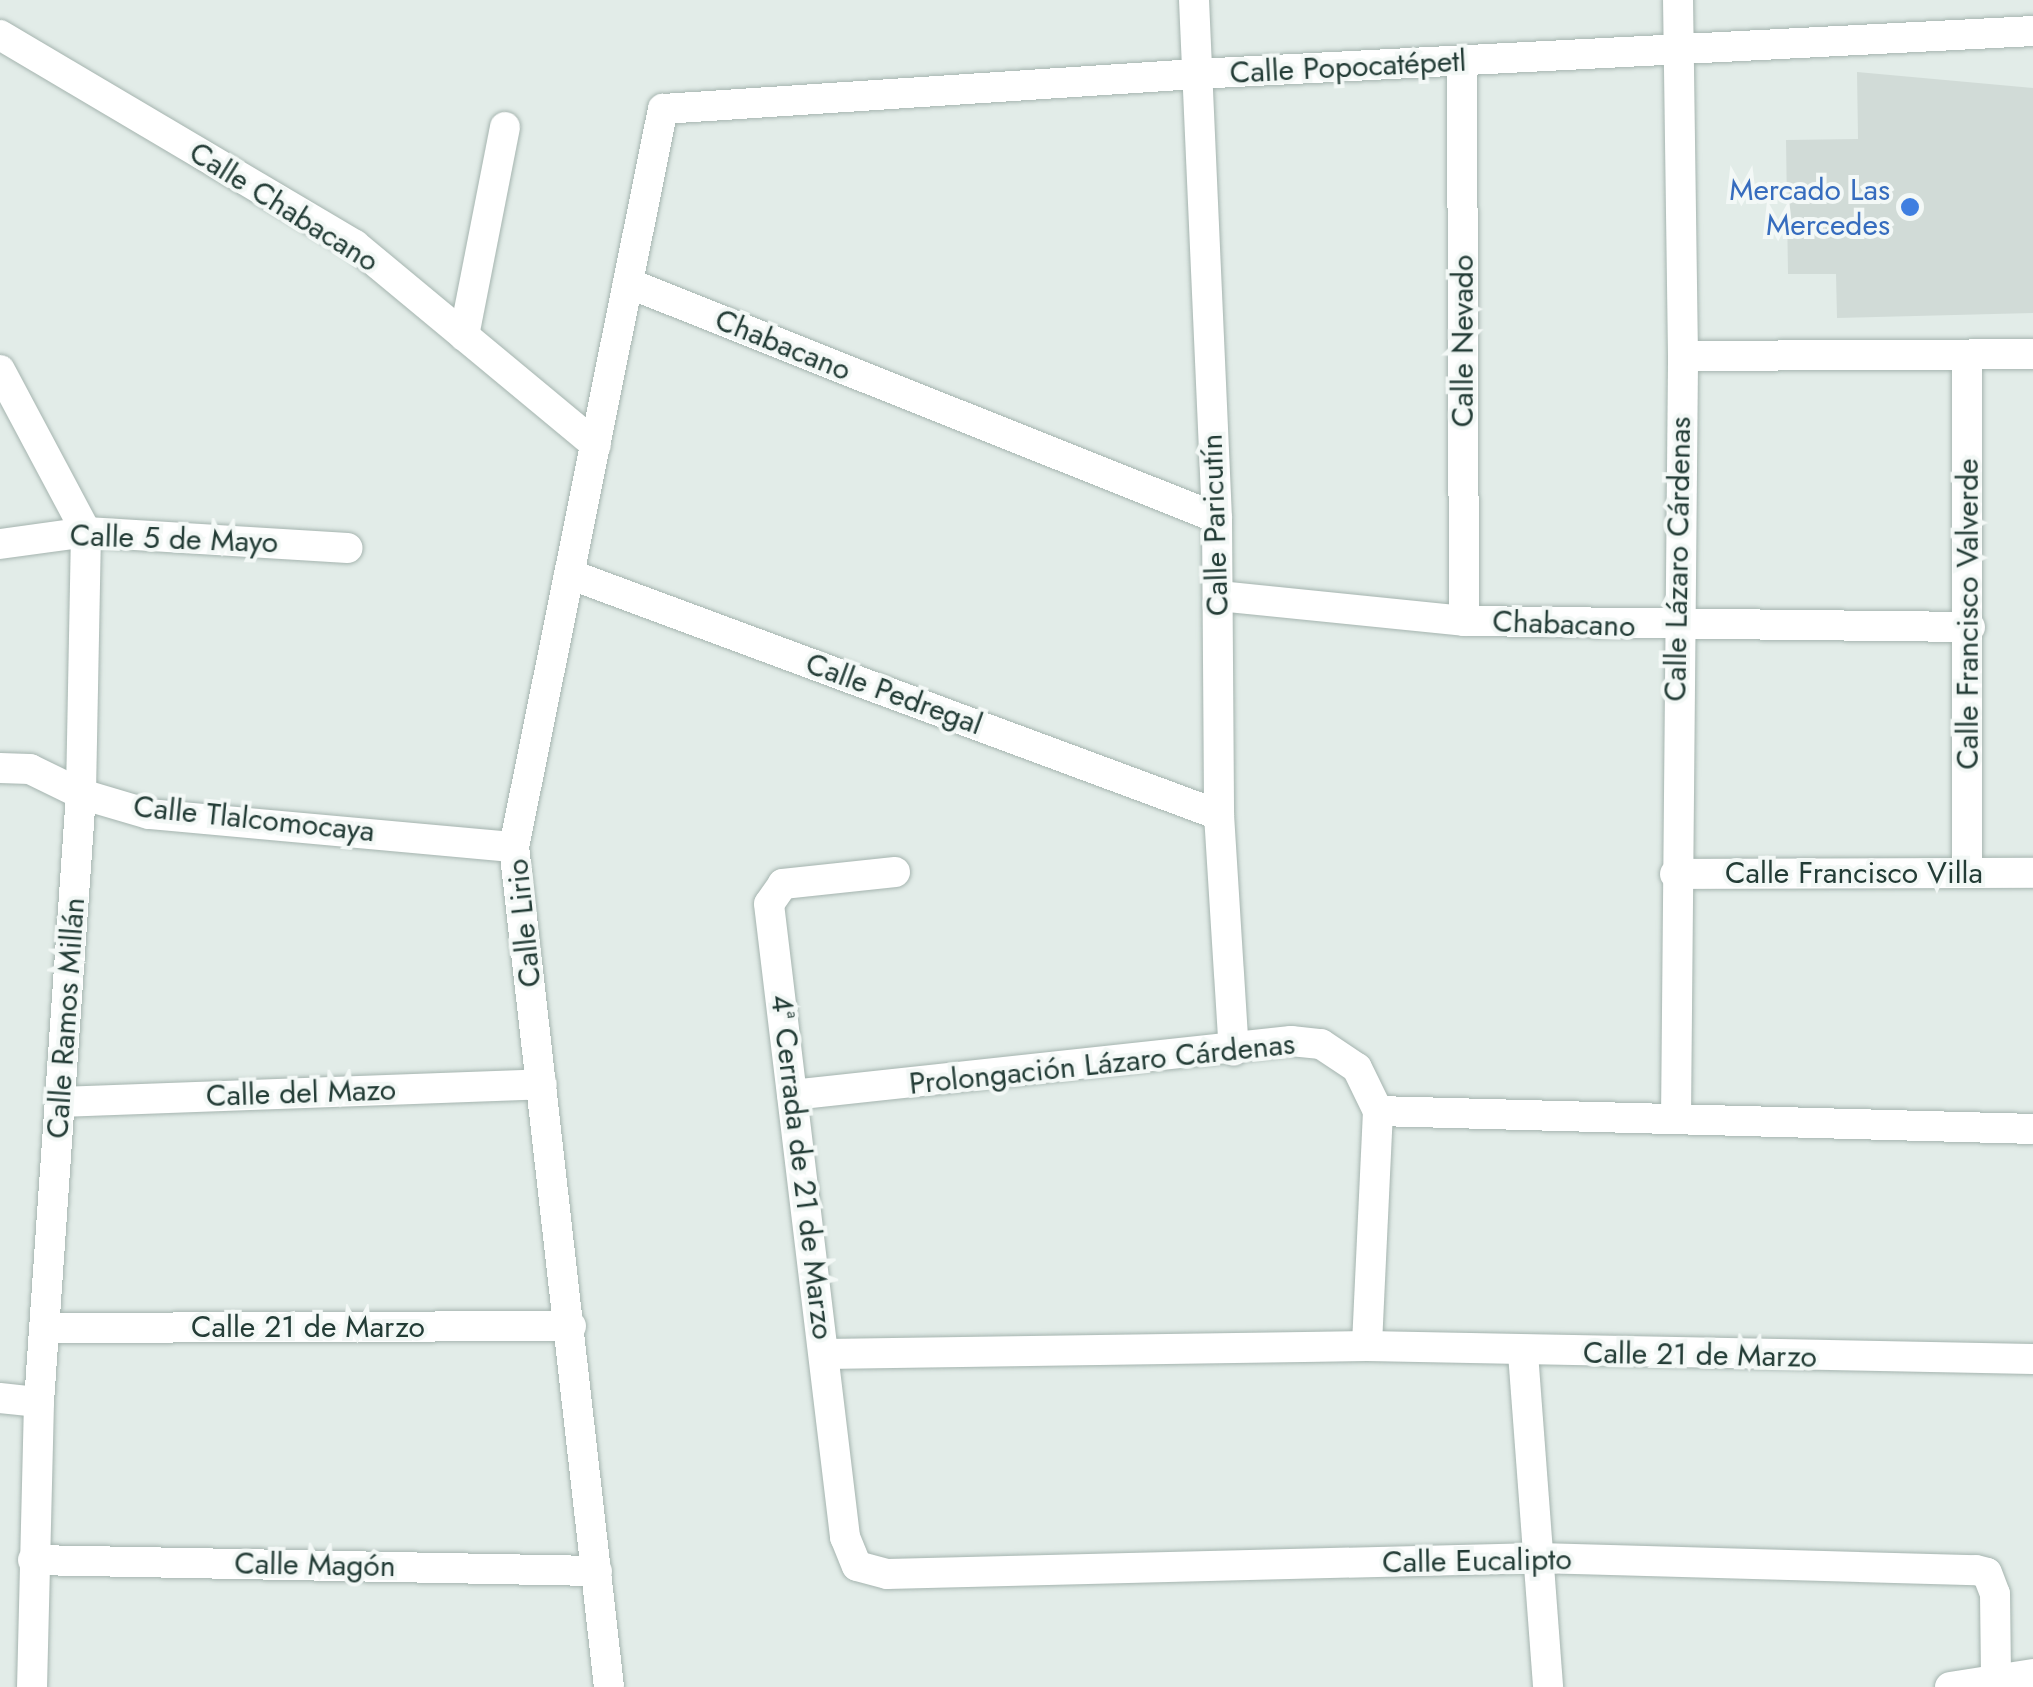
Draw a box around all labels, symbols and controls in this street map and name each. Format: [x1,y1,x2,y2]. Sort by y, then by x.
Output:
street label: Calle Popocatépetl [1229,43,1467,91]
street label: Calle Chabacano [183,134,385,280]
place label: Mercado Las Mercedes [1729,172,1890,242]
marker: Mercado Las Mercedes [1899,196,1921,218]
street label: Calle Nevado [1445,255,1481,427]
street label: Chabacano [710,301,856,389]
street label: Calle Lázaro Cárdenas [1658,416,1698,702]
street label: Calle Paricutín [1194,433,1236,617]
street label: Calle Francisco Valverde [1950,458,1986,770]
street label: Calle 5 de Mayo [69,517,279,561]
street label: Chabacano [1492,604,1636,644]
street label: Calle Pedregal [801,645,987,743]
street label: Calle Tlalcomocaya [132,788,376,850]
street label: Calle Francisco Villa [1725,855,1983,891]
street label: Calle Lirio [499,857,549,989]
street label: Calle Ramos Millán [40,896,92,1140]
street label: 4ª Cerrada de 21 de Marzo [763,992,841,1342]
street label: Prolongación Lázaro Cárdenas [907,1026,1297,1102]
street label: Calle del Mazo [205,1072,397,1114]
street label: Calle 21 de Marzo [191,1309,425,1345]
street label: Calle 21 de Marzo [1583,1335,1817,1375]
street label: Calle Eucalipto [1382,1541,1572,1581]
street label: Calle Magón [234,1546,396,1584]

